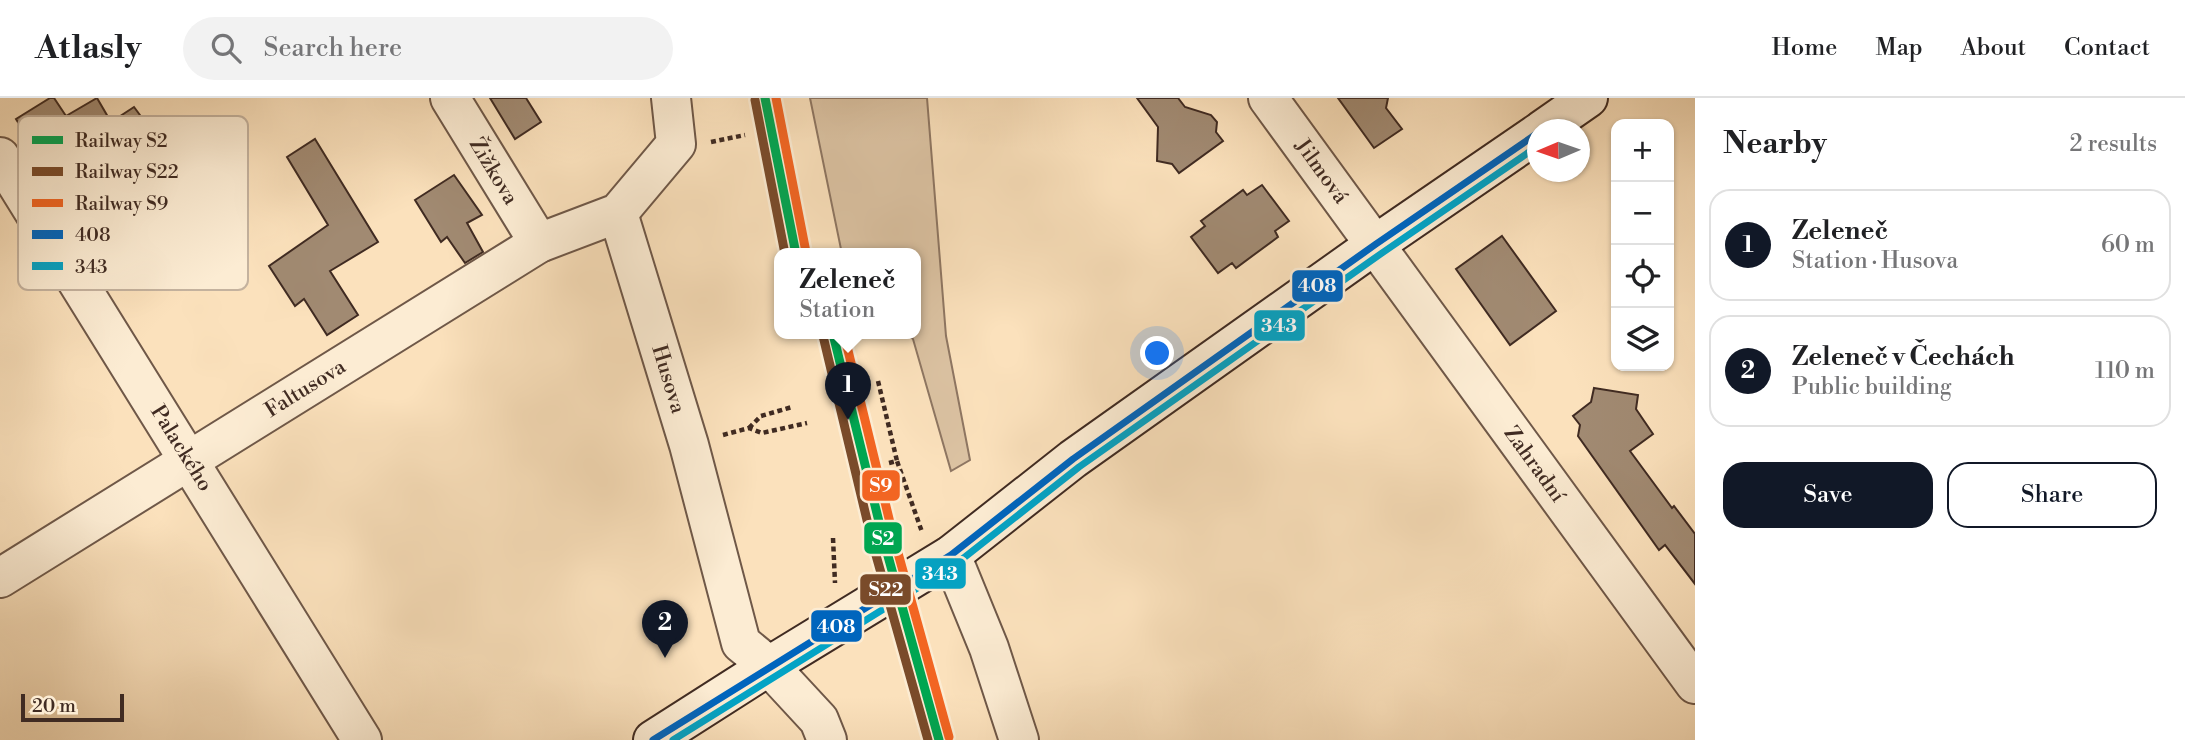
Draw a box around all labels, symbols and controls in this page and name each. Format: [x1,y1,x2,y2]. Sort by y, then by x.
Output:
search box [183,17,673,80]
text: Atlasly [35,28,141,69]
icon: search [207,29,245,67]
text: Search here [263,32,402,64]
text: Home [1772,33,1837,63]
text: Map [1875,33,1923,63]
text: About [1961,33,2026,63]
text: Contact [2064,33,2150,63]
legend [18,116,248,290]
north arrow [1527,119,1590,182]
map controls [1611,119,1674,371]
button: + [1611,119,1674,182]
text: Nearby [1723,125,1827,163]
text: Railway S2 [75,129,168,153]
text: 2 results [2070,130,2157,158]
street label: Žižkova [463,132,525,210]
street label: Jilmová [1288,133,1354,209]
text: Railway S22 [75,160,178,184]
button: − [1611,182,1674,245]
text: Railway S9 [75,192,168,216]
text: Zeleneč [1792,215,1888,247]
text: 408 [75,223,111,247]
text: 1 [1742,231,1754,259]
text: 60 m [2101,231,2155,259]
button: locate [1611,245,1674,308]
text: Station · Husova [1792,247,1958,275]
popup [774,248,921,339]
text: 343 [75,255,108,279]
text: Zeleneč [799,264,896,296]
line badge: 408 [1291,269,1344,303]
text: 408 [1298,274,1336,298]
text: Station [799,296,875,324]
button: layers [1611,308,1674,371]
line badge: 343 [1253,309,1306,342]
text: 343 [1261,314,1297,338]
your location [1140,336,1174,370]
text: Zeleneč v Čechách [1792,341,2014,373]
street label: Husova [645,342,691,417]
street label: Faltusova [260,354,351,424]
text: 2 [1741,357,1755,385]
text: 110 m [2095,357,2155,385]
pin: 1 [825,362,871,420]
text: Public building [1792,373,1952,401]
street label: Palackého [144,400,218,497]
street label: Zahradní [1498,421,1571,509]
button: Save [1723,462,1933,528]
button: Share [1947,462,2157,528]
line badge: S9 [861,469,901,502]
text: S9 [870,474,892,498]
line badge: S2 [863,521,903,555]
text: S2 [872,527,894,551]
line badge: 343 [914,557,967,590]
text: 343 [922,562,958,586]
line badge: S22 [859,573,912,606]
text: S22 [869,578,903,602]
pin: 2 [642,600,688,658]
line badge: 408 [810,609,863,643]
text: 408 [817,615,855,639]
scale bar [21,691,124,723]
text: 20 m [32,694,76,718]

